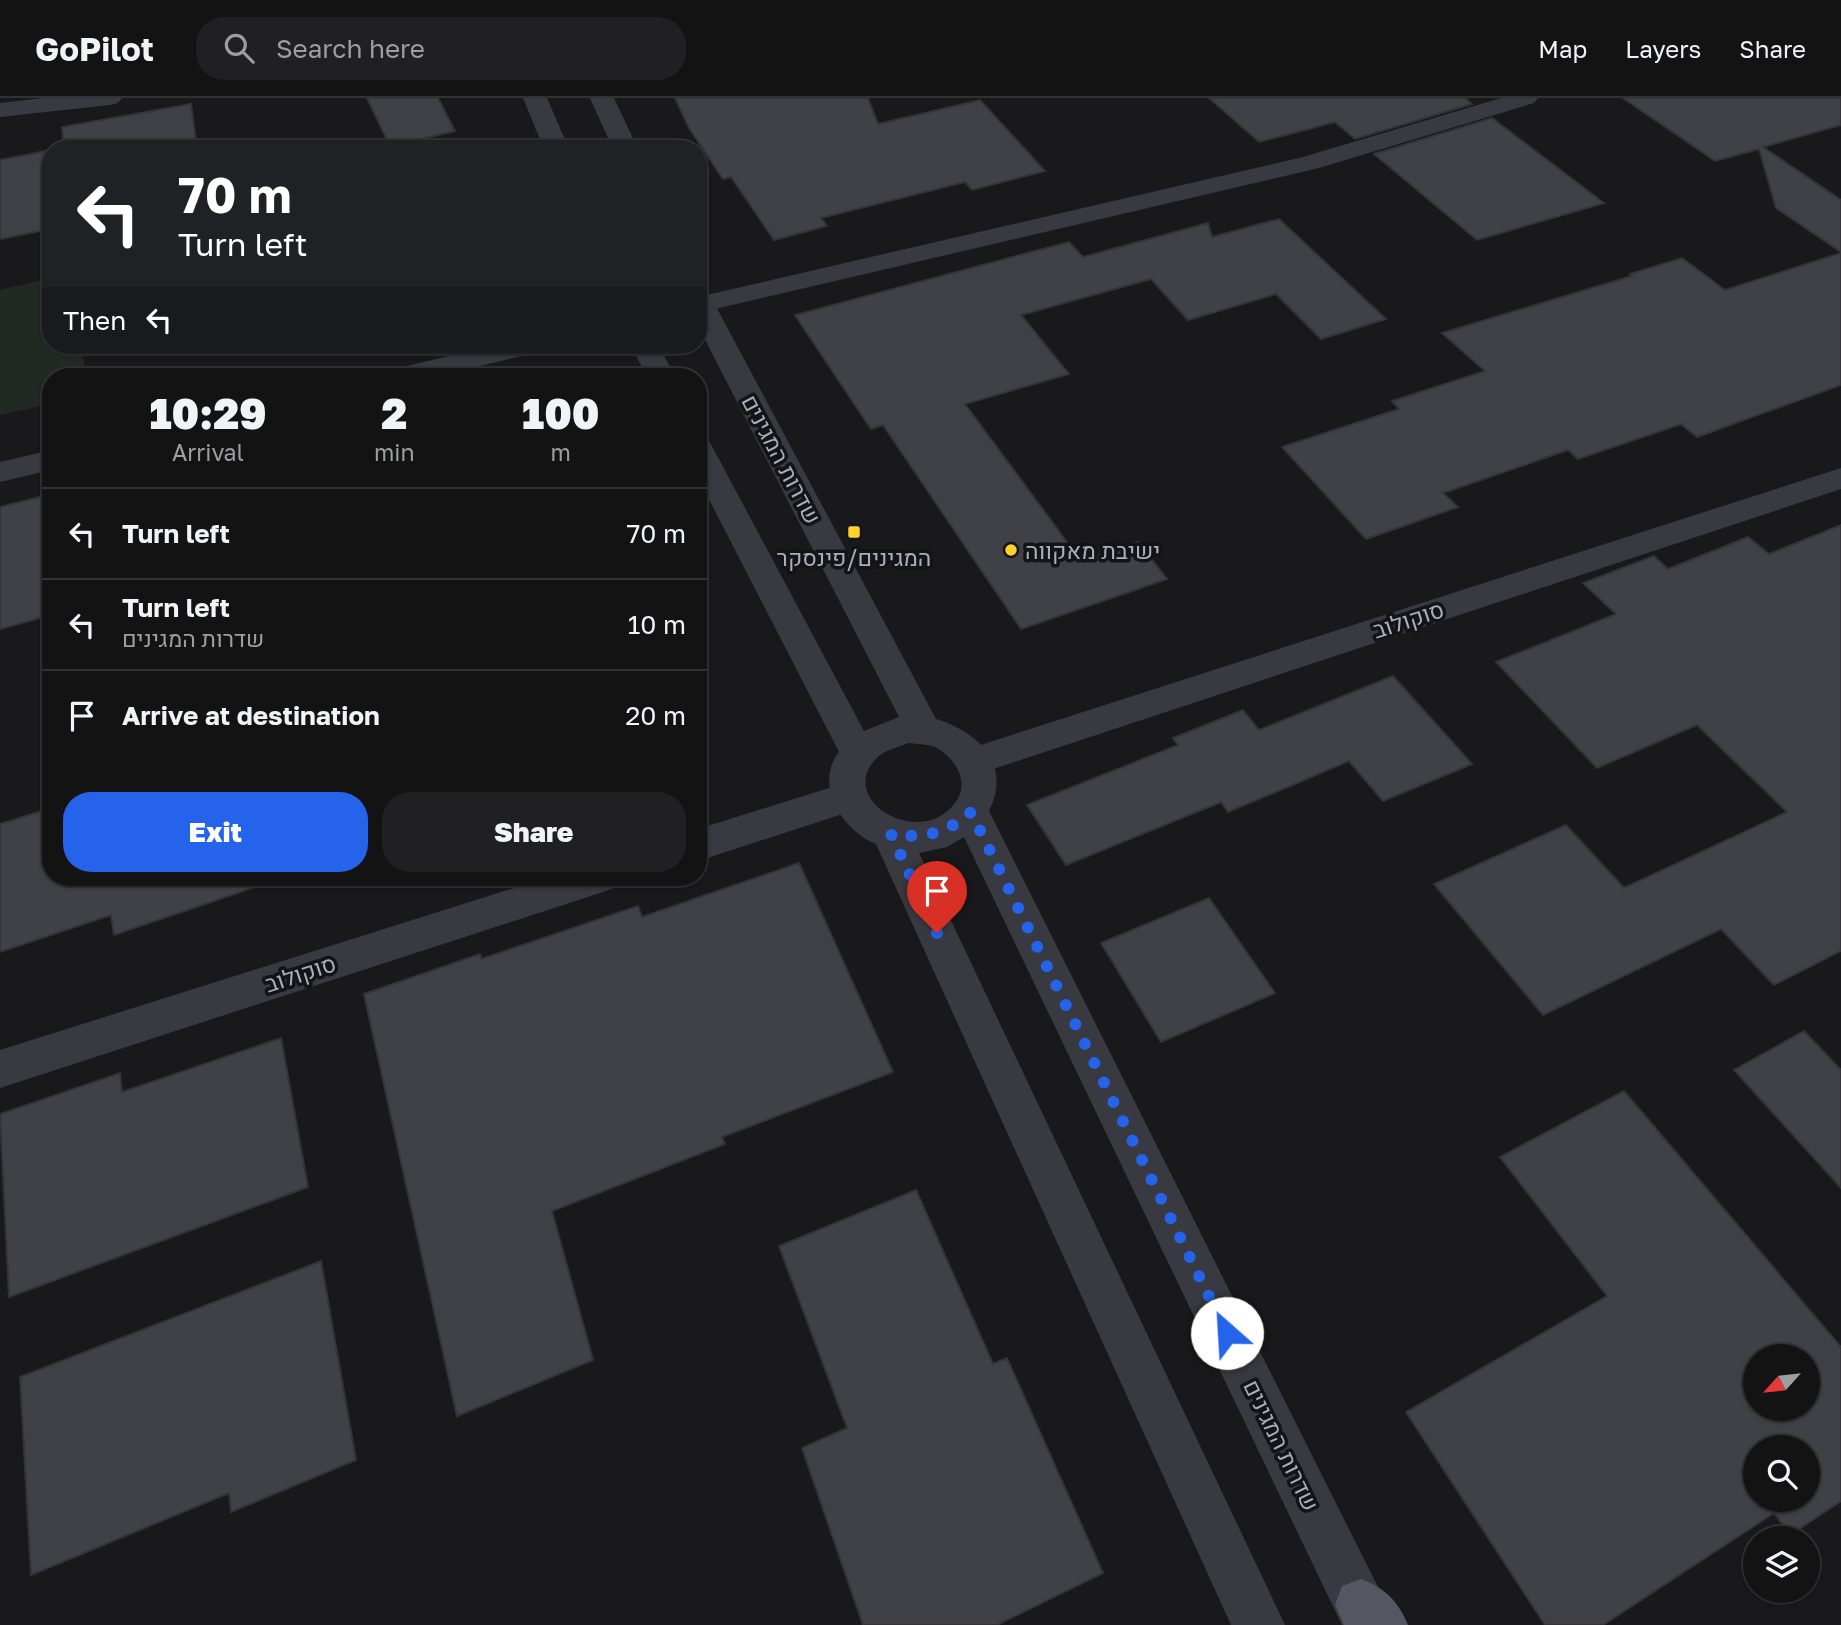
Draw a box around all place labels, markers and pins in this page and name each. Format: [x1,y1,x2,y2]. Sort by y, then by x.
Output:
marker: המגינים/פינסקר [846,524,862,540]
place label: ישיבת מאקווה [1025,536,1160,564]
marker: ישיבת מאקווה [1003,542,1019,558]
place label: המגינים/פינסקר [777,543,931,571]
pin [907,861,967,933]

